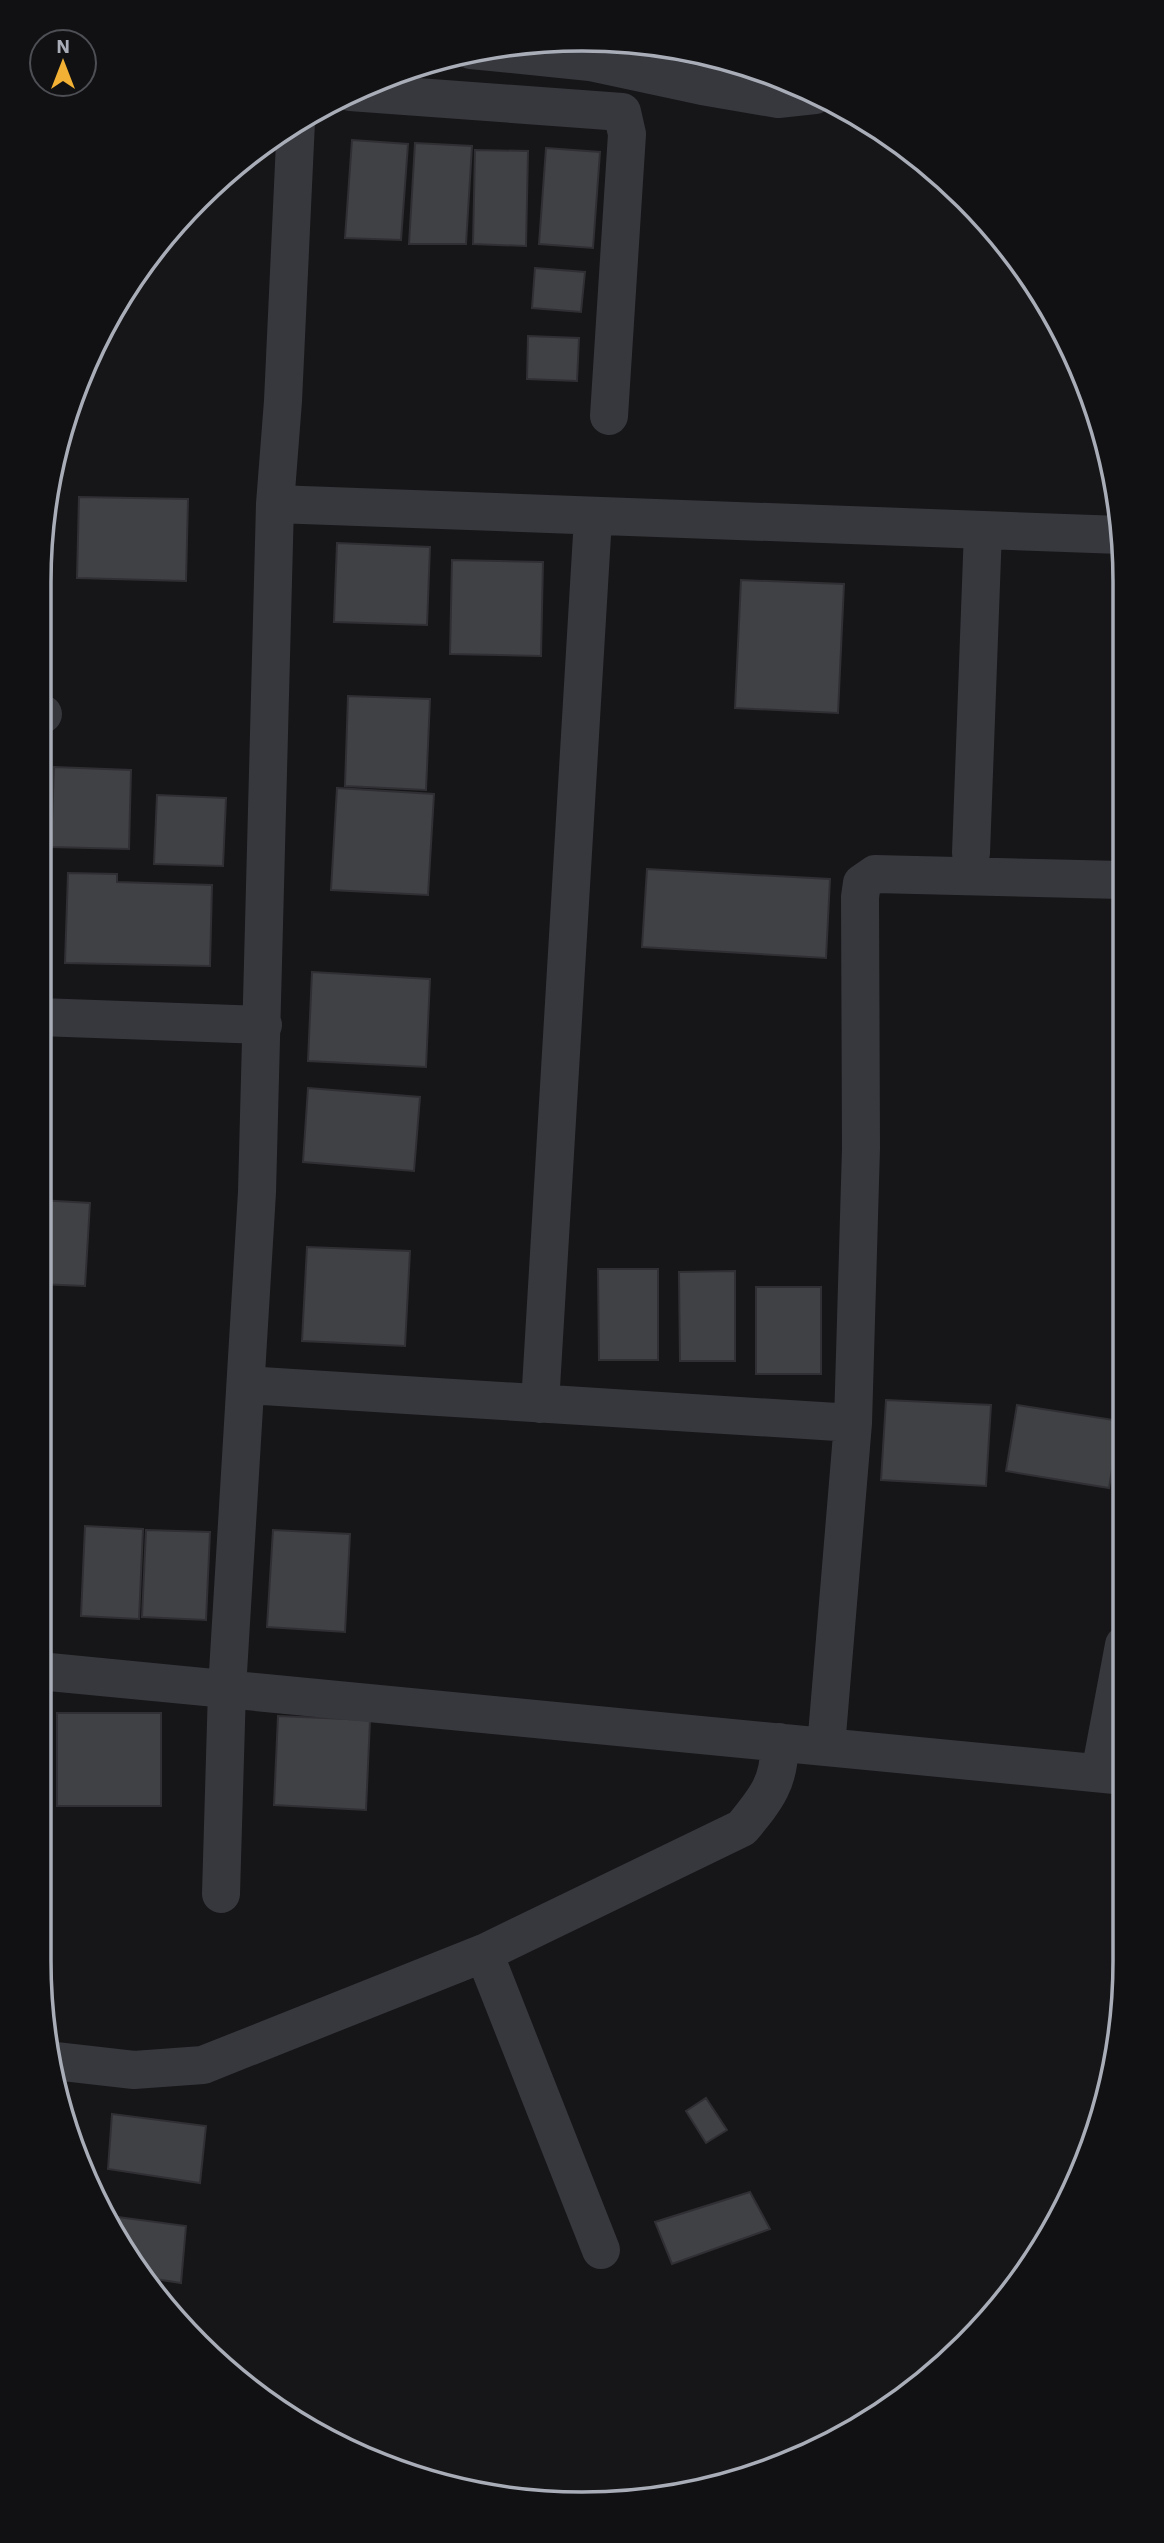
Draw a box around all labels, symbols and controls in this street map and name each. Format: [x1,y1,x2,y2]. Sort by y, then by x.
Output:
north arrow [28,28,98,98]
text: N [56,34,70,58]

